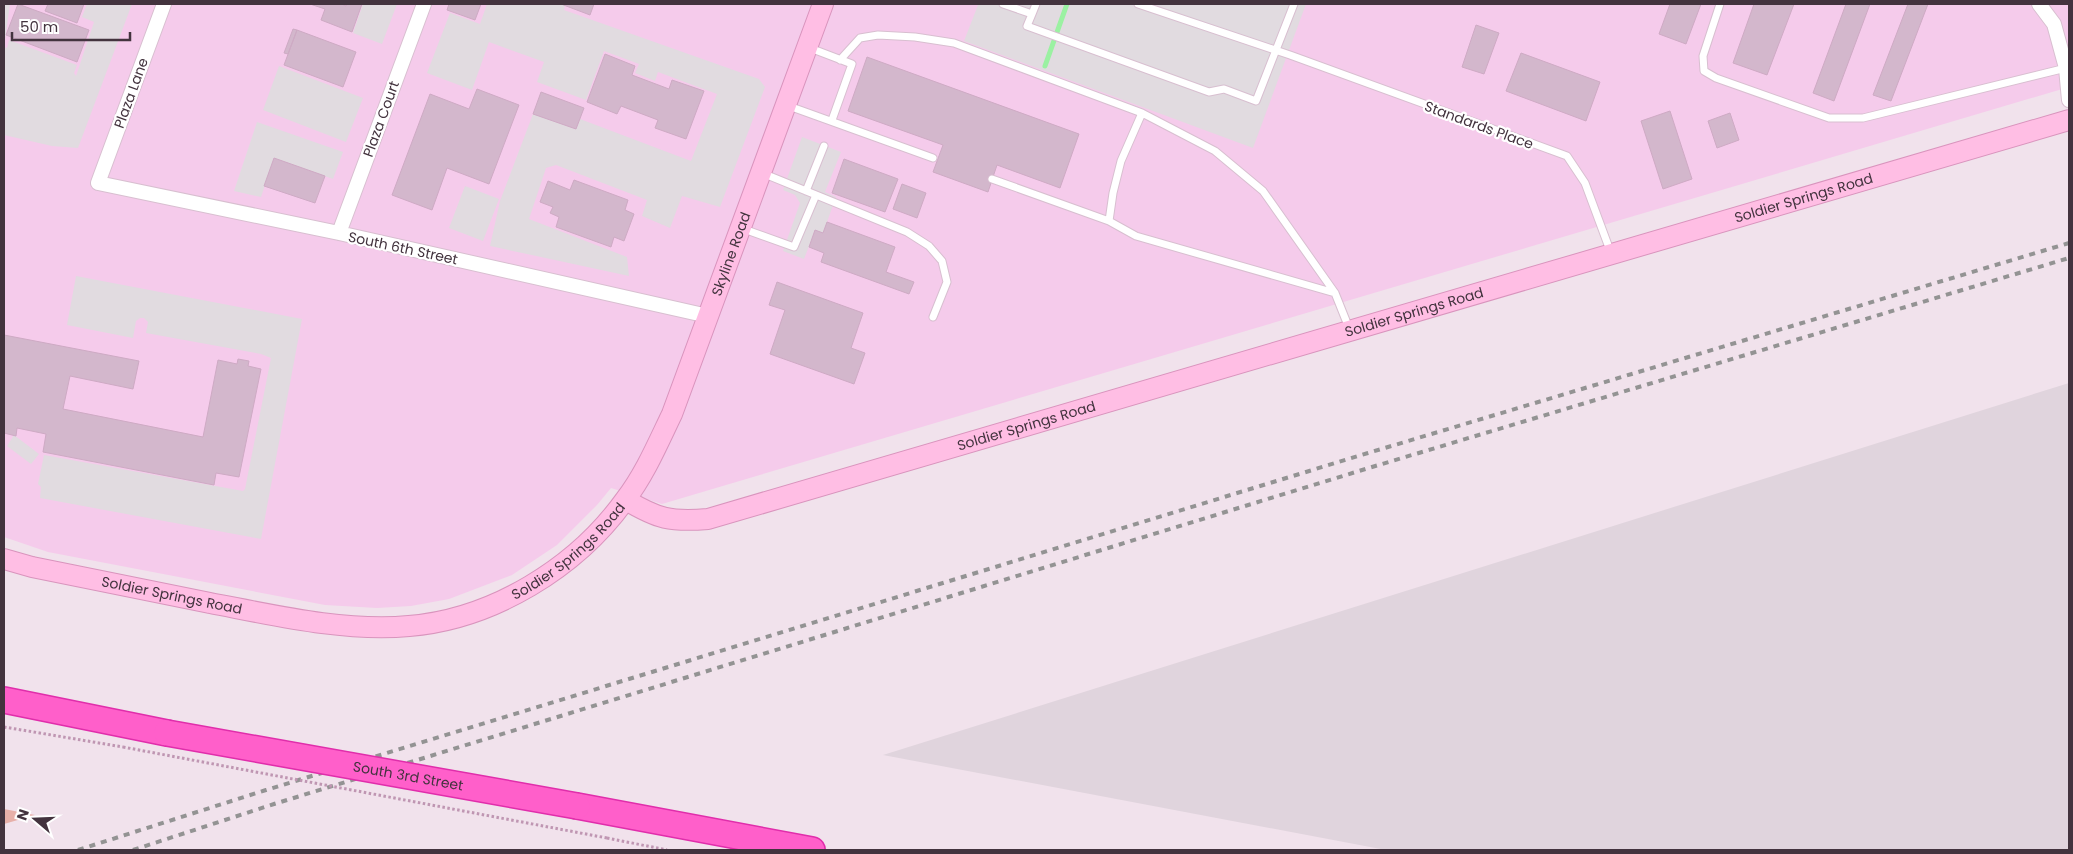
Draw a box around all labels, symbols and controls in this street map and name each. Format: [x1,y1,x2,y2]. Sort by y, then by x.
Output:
scale bar [12,10,130,42]
text: 50 m [20,16,58,37]
street label: Plaza Lane [109,55,153,131]
street label: Plaza Court [358,78,404,160]
street label: Standards Place [1422,96,1537,154]
street label: Soldier Springs Road [1732,168,1875,228]
street label: Skyline Road [706,209,756,299]
street label: South 6th Street [346,227,460,269]
street label: Soldier Springs Road [1342,282,1486,342]
street label: Soldier Springs Road [955,396,1098,455]
street label: Soldier Springs Road [508,498,630,604]
street label: Soldier Springs Road [100,571,244,619]
street label: South 3rd Street [351,756,465,796]
north arrow [10,794,60,844]
text: N [12,807,34,823]

